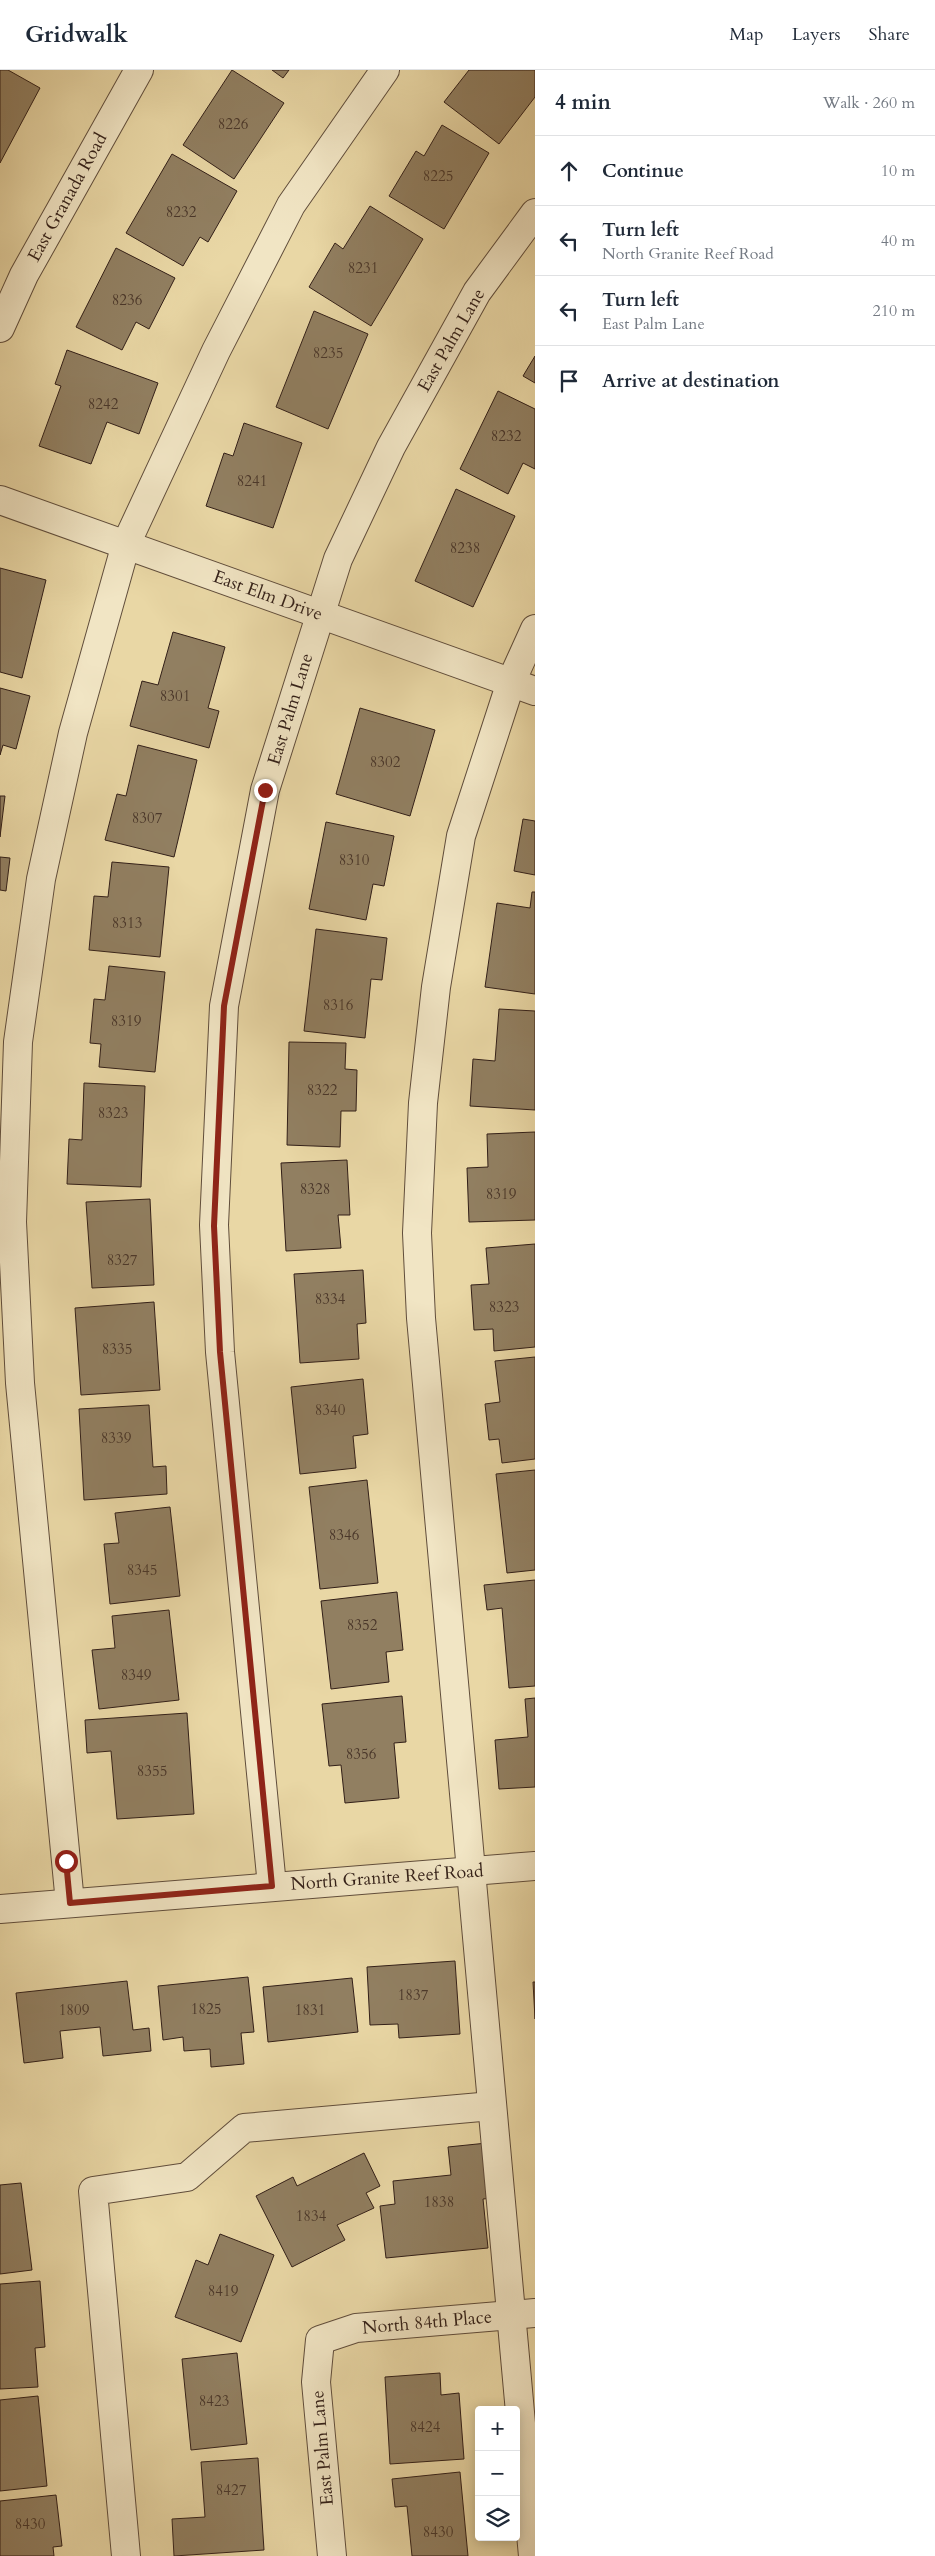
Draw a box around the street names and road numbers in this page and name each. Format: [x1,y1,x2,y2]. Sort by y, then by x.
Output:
street label: East Granada Road [22,128,113,266]
street label: East Palm Lane [412,284,491,397]
street label: East Elm Drive [210,564,326,627]
street label: East Palm Lane [262,650,319,768]
street label: North Granite Reef Road [290,1858,485,1897]
street label: North 84th Place [361,2304,493,2341]
street label: East Palm Lane [305,2389,340,2507]

